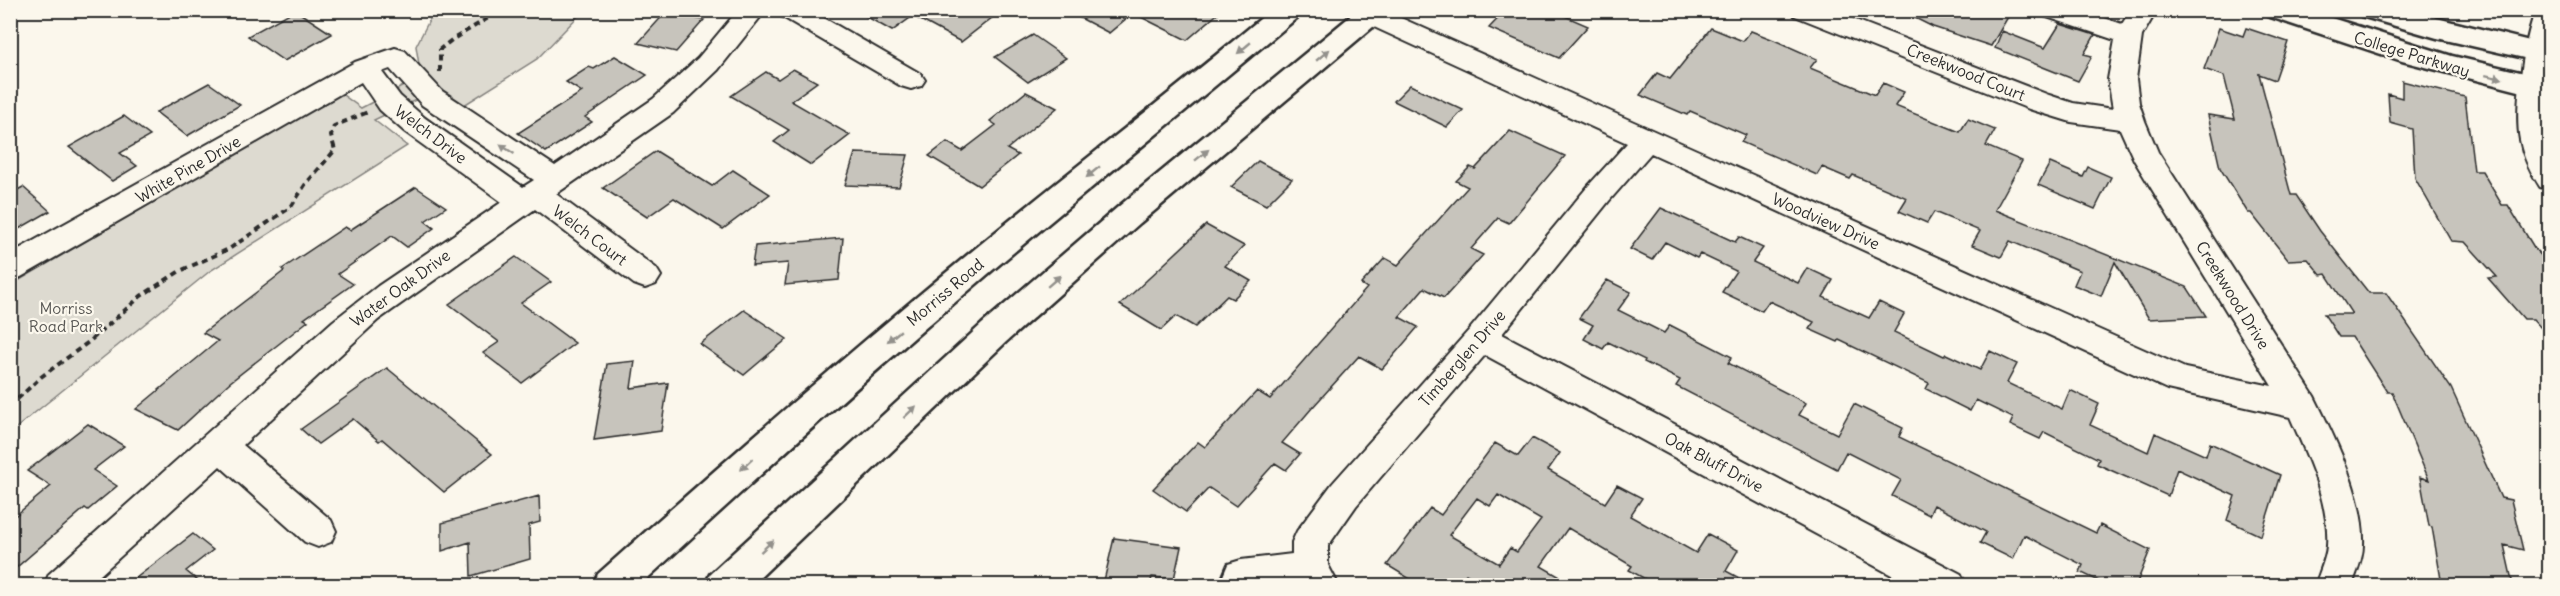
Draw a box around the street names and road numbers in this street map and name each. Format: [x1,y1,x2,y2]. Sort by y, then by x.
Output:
street label: College Parkway [2352,27,2472,81]
street label: Creekwood Court [1904,39,2029,105]
street label: Welch Drive [391,100,471,168]
street label: White Pine Drive [132,131,244,207]
street label: Woodview Drive [1769,188,1883,254]
street label: Welch Court [549,201,632,270]
street label: Creekwood Drive [2192,237,2274,353]
street label: Water Oak Drive [346,245,454,331]
street label: Morriss Road [902,254,988,330]
street label: Timberglen Drive [1414,305,1510,411]
street label: Oak Bluff Drive [1661,428,1767,496]

